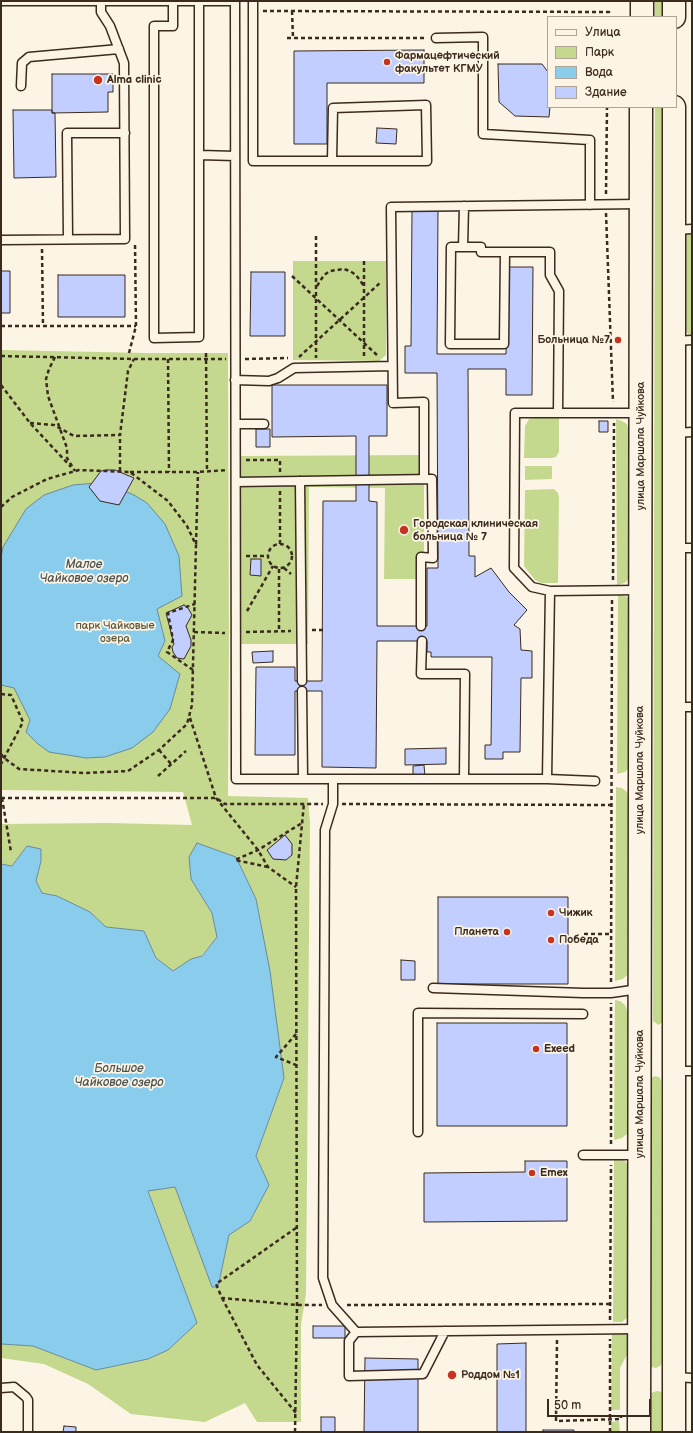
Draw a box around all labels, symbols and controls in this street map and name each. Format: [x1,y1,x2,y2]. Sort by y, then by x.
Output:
legend [547,16,677,108]
text: Улица [585,25,621,40]
text: Парк [585,45,614,60]
place label: Фармацефтический факультет КГМУ [395,49,500,75]
marker: Фармацефтический факультет КГМУ [382,57,392,67]
text: Вода [585,65,613,80]
place label: Alma clinic [107,73,161,87]
marker: Alma clinic [92,74,104,86]
text: Здание [585,85,627,100]
place label: Больница №7 [538,333,610,347]
marker: Больница №7 [613,335,623,345]
street label: улица Маршала Чуйкова [634,382,648,510]
place label: Городская клиническая больница № 7 [413,517,538,543]
marker: Городская клиническая больница № 7 [398,524,410,536]
water label: Малое Чайковое озеро [40,558,128,586]
park label: парк Чайковые озера [75,619,155,645]
street label: улица Маршала Чуйкова [633,706,647,834]
place label: Чижик [559,906,593,920]
marker: Чижик [546,908,556,918]
place label: Планета [454,925,499,939]
marker: Планета [502,927,512,937]
place label: Победа [559,933,599,947]
marker: Победа [546,935,556,945]
street label: улица Маршала Чуйкова [633,1030,647,1158]
place label: Exeed [544,1042,575,1056]
marker: Exeed [531,1044,541,1054]
water label: Большое Чайковое озеро [75,1062,163,1090]
place label: Emex [540,1166,568,1180]
marker: Emex [527,1168,537,1178]
place label: Роддом №1 [461,1368,520,1382]
marker: Роддом №1 [446,1369,458,1381]
scale bar [549,1391,653,1417]
text: 50 m [554,1398,581,1413]

